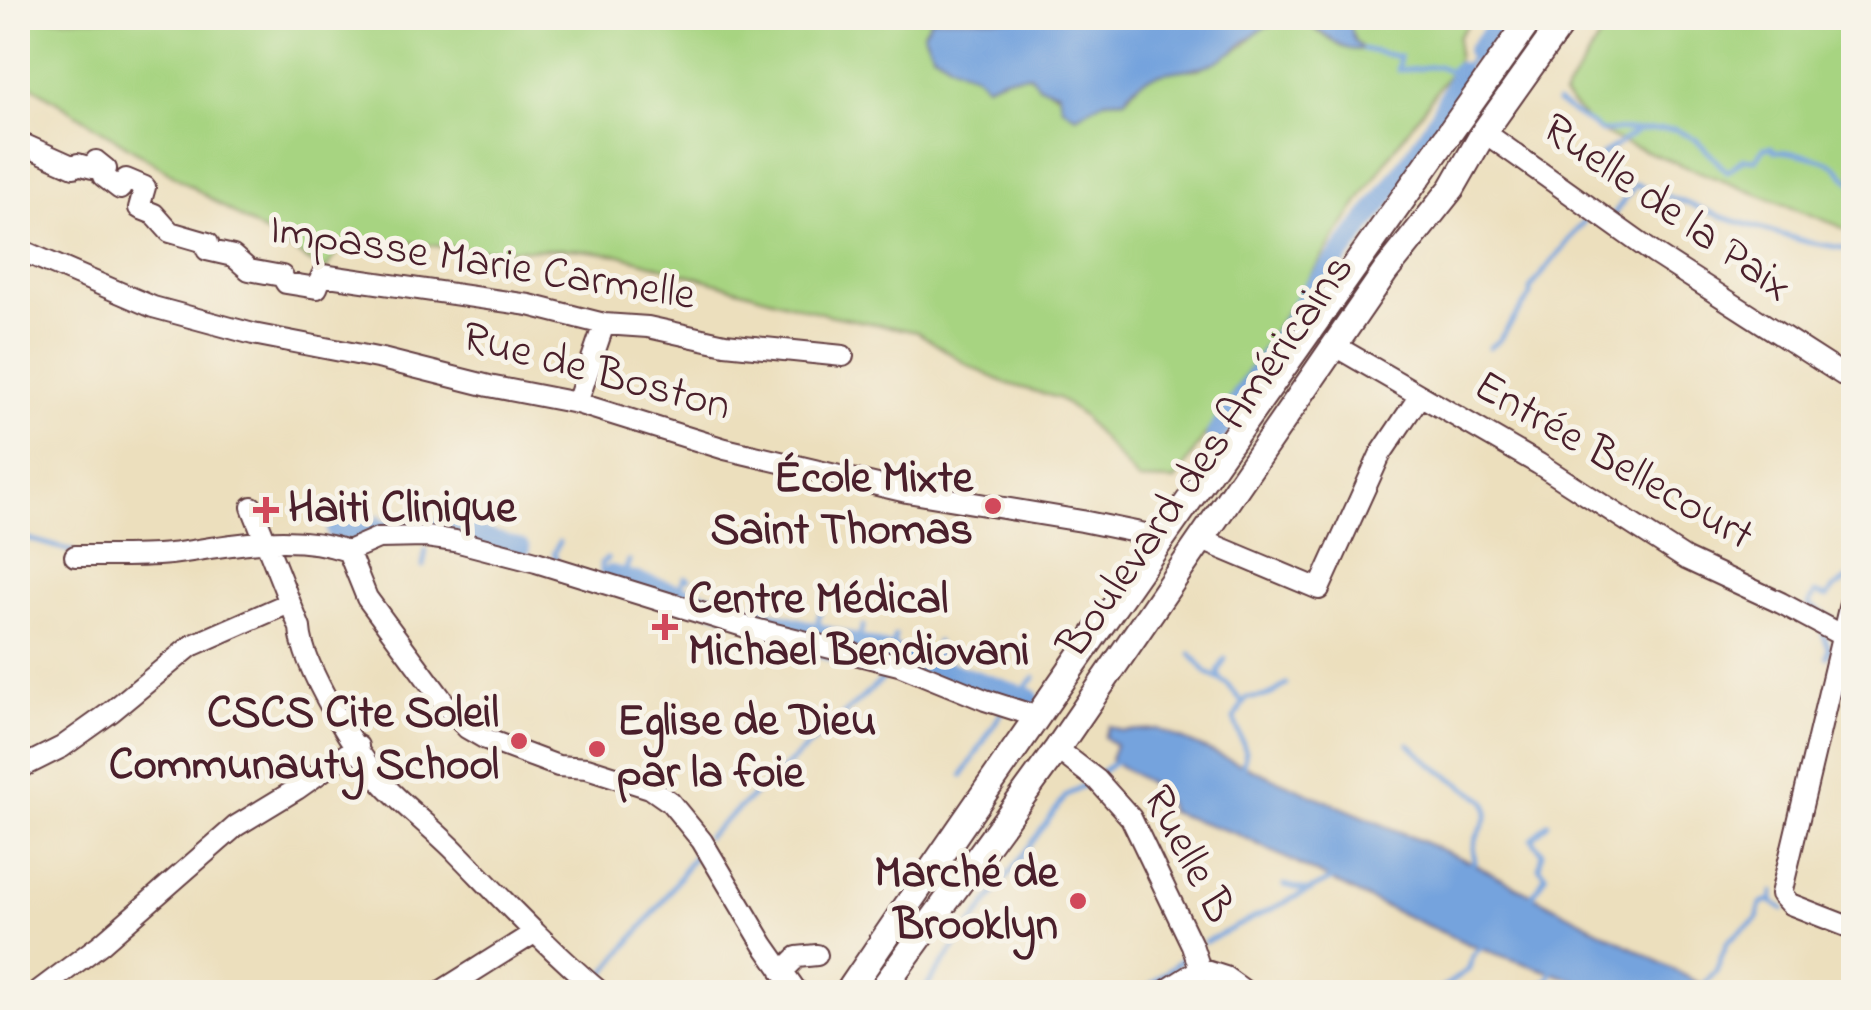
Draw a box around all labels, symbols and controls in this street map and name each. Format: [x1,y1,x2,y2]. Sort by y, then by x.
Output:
street label: Ruelle de la Paix [1527,98,1805,320]
street label: Impasse Marie Carmelle [265,198,700,330]
street label: Boulevard des Américains [1041,241,1372,674]
street label: Rue de Boston [454,305,738,441]
street label: Entrée Bellecourt [1461,355,1765,569]
place label: École Mixte Saint Thomas [710,447,975,565]
place label: Haiti Clinique [288,477,518,543]
marker: École Mixte Saint Thomas [982,495,1004,517]
marker: Haiti Clinique [253,497,279,523]
place label: Centre Médical Michael Bendiovani [688,568,1029,686]
marker: Centre Médical Michael Bendiovani [652,614,678,640]
place label: CSCS Cite Soleil Communauty School [109,682,499,800]
place label: Eglise de Dieu par la foie [617,690,876,808]
marker: CSCS Cite Soleil Communauty School [508,730,530,752]
marker: Eglise de Dieu par la foie [586,738,608,760]
street label: Ruelle B [1123,774,1251,936]
place label: Marché de Brooklyn [874,842,1060,960]
marker: Marché de Brooklyn [1067,890,1089,912]

